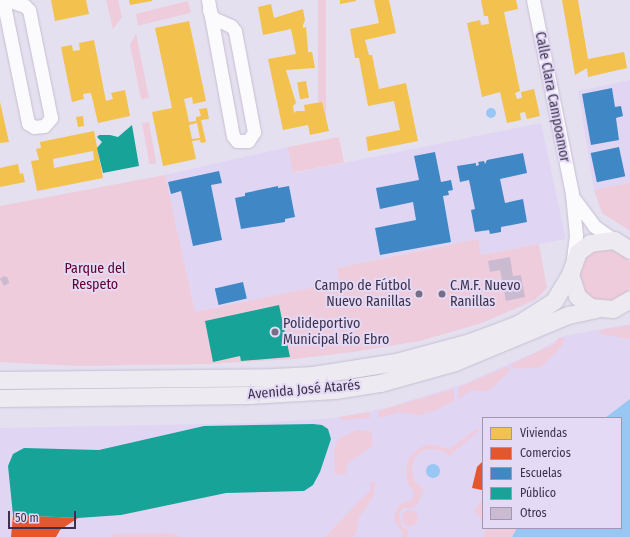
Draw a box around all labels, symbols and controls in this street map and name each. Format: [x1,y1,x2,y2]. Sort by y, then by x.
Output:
street label: Calle Clara Campoamor [531,30,573,164]
park label: Parque del Respeto [64,261,126,294]
place label: Campo de Fútbol Nuevo Ranillas [315,278,411,310]
place label: C.M.F. Nuevo Ranillas [450,278,520,310]
marker: Campo de Fútbol Nuevo Ranillas [414,289,424,299]
marker: C.M.F. Nuevo Ranillas [437,289,447,299]
place label: Polideportivo Municipal Río Ebro [283,316,389,348]
marker: Polideportivo Municipal Río Ebro [270,327,280,337]
street label: Avenida José Atarés [247,377,361,403]
legend [482,417,622,529]
text: Viviendas [520,426,567,440]
text: Comercios [520,446,571,460]
text: Escuelas [520,466,562,480]
text: Público [520,486,556,500]
scale bar [10,503,78,529]
text: Otros [520,506,547,520]
text: 50 m [15,511,39,525]

